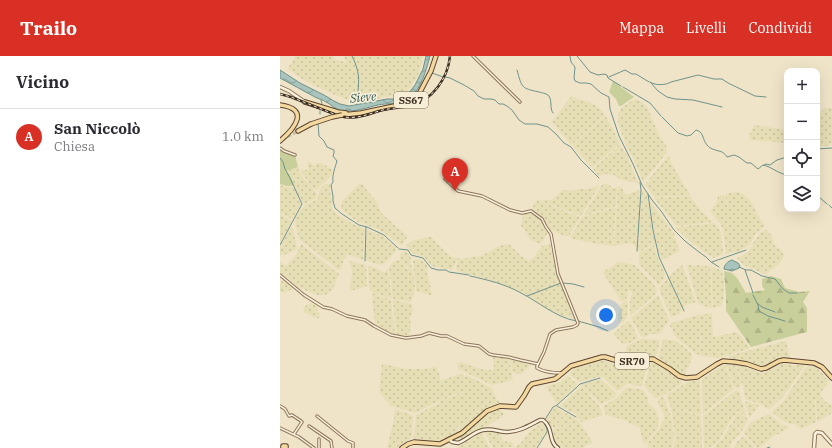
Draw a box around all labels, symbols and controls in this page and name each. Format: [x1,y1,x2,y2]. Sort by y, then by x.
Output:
text: Trailo [20,16,77,40]
text: Mappa [619,19,664,37]
text: Livelli [686,19,726,37]
text: Condividi [748,19,812,37]
map controls [784,68,820,212]
button: + [784,68,820,104]
text: Vicino [16,71,69,93]
water label: Sieve [348,88,377,106]
road number: SS67 [394,92,428,108]
button: − [784,104,820,140]
text: San Niccolò [54,119,141,138]
text: A [24,128,34,145]
text: 1.0 km [222,128,264,145]
text: Chiesa [54,138,95,155]
button: locate [784,140,820,176]
pin: A [442,158,468,191]
button: layers [784,176,820,212]
your location [596,305,616,325]
road number: SR70 [615,353,649,369]

